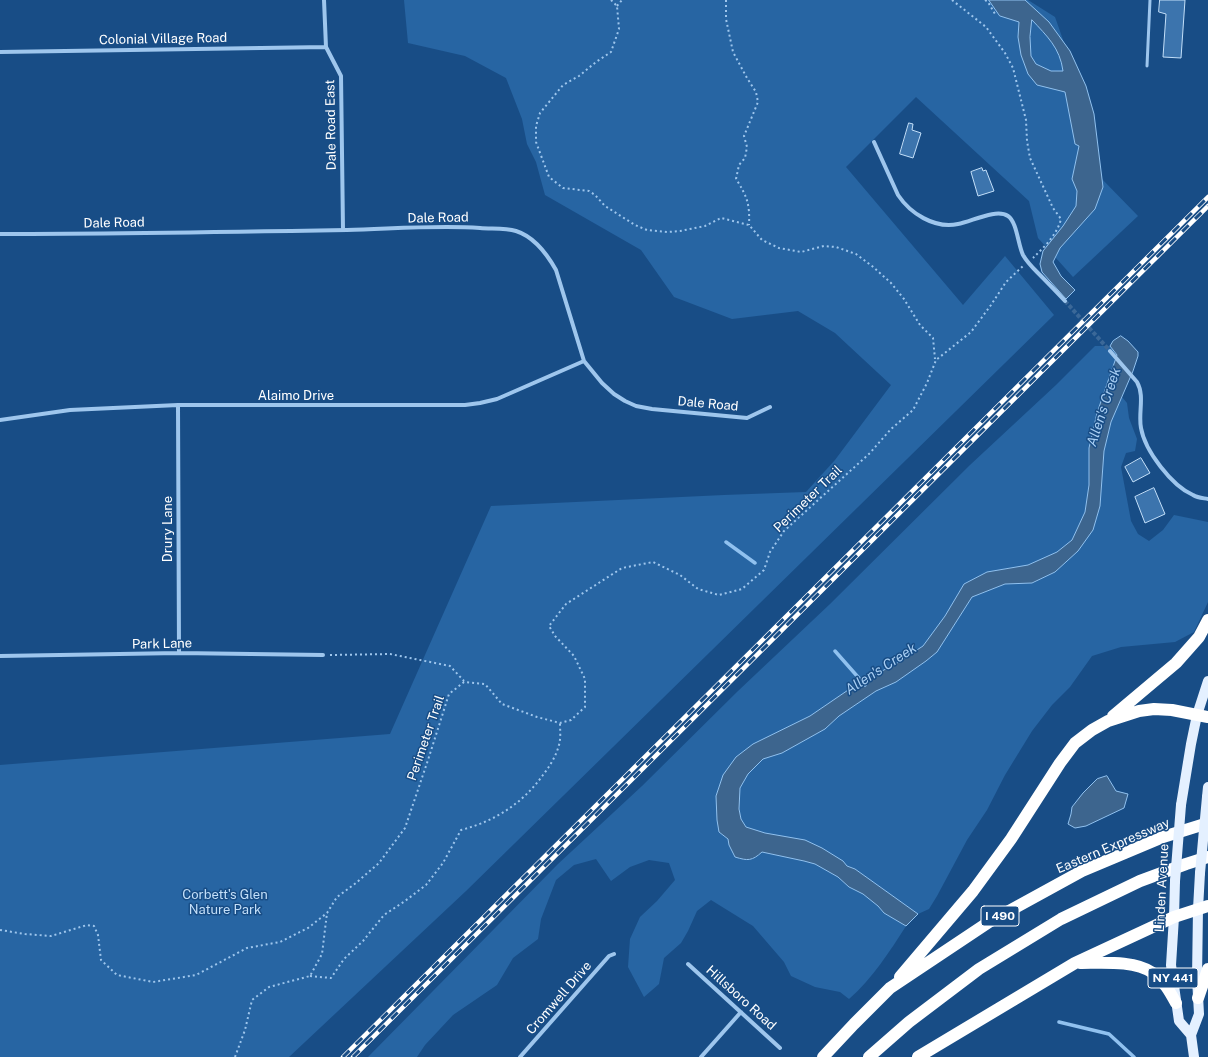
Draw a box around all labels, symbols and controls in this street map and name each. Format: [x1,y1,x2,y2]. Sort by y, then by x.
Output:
street label: Colonial Village Road [99,30,227,48]
street label: Dale Road East [322,79,340,171]
street label: Dale Road [407,210,469,226]
street label: Dale Road [83,215,145,231]
water label: Allen's Creek [1083,365,1125,449]
street label: Alaimo Drive [258,388,334,404]
street label: Dale Road [677,394,739,414]
street label: Perimeter Trail [770,462,846,536]
street label: Drury Lane [160,496,176,562]
street label: Park Lane [132,636,192,652]
water label: Allen's Creek [842,640,920,698]
street label: Perimeter Trail [404,693,448,783]
street label: Eastern Expressway [1054,815,1172,877]
street label: Linden Avenue [1152,843,1172,933]
park label: Corbett's Glen Nature Park [182,887,268,918]
road number: I 490 [981,906,1019,926]
street label: Cromwell Drive [523,958,595,1038]
street label: Hillsboro Road [703,963,779,1033]
road number: NY 441 [1148,968,1198,988]

